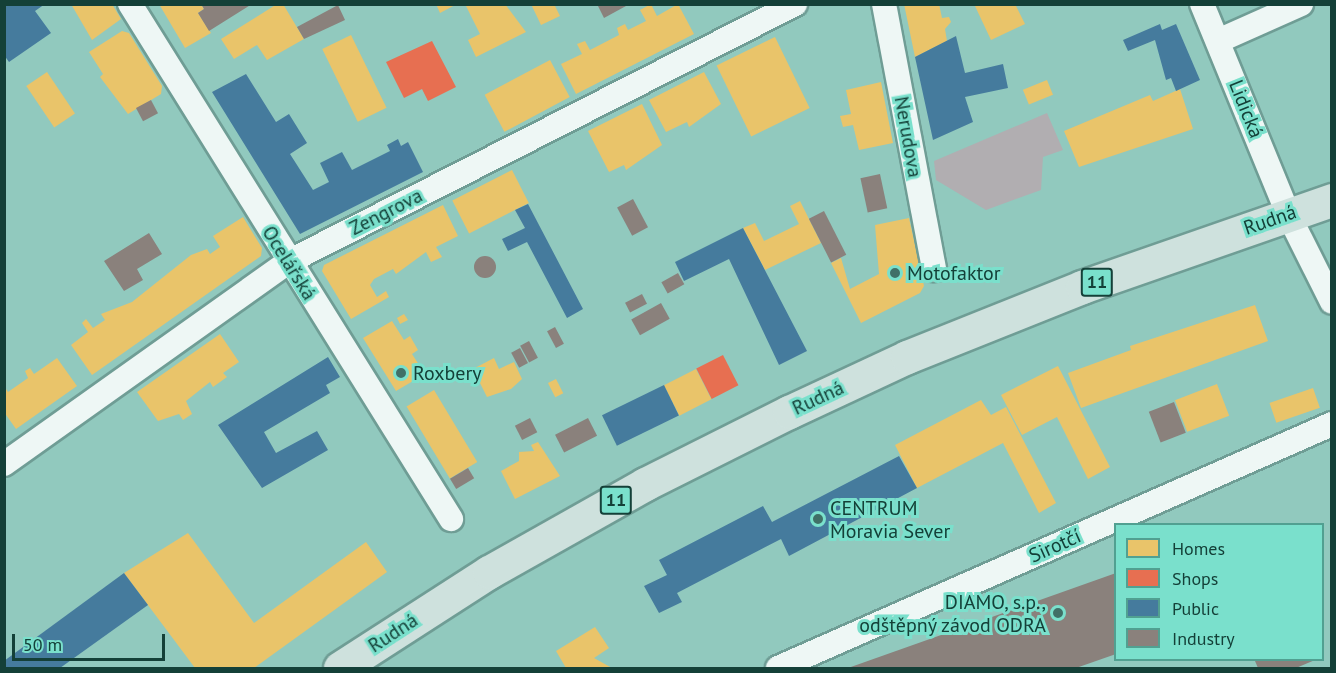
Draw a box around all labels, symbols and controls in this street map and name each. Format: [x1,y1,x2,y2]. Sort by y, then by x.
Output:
street label: Lidická [1224,77,1268,141]
street label: Nerudova [889,95,927,179]
street label: Zengrova [346,183,426,241]
street label: Rudná [1241,200,1299,240]
street label: Ocelářská [257,221,321,305]
place label: Motofaktor [907,261,1001,285]
marker: Motofaktor [888,266,902,280]
road number: 11 [1080,267,1114,297]
place label: Roxbery [413,361,482,385]
marker: Roxbery [394,366,408,380]
street label: Rudná [788,376,848,420]
road number: 11 [600,485,632,515]
place label: CENTRUM Moravia Sever [830,496,950,543]
marker: CENTRUM Moravia Sever [811,512,825,526]
legend [1114,523,1324,661]
street label: Sirotčí [1025,524,1085,568]
text: Homes [1172,537,1225,560]
text: Shops [1172,567,1218,590]
place label: DIAMO, s.p., odštěpný závod ODRA [858,590,1046,637]
text: Public [1172,597,1219,620]
marker: DIAMO, s.p., odštěpný závod ODRA [1051,606,1065,620]
street label: Rudná [364,608,422,658]
scale bar [15,622,168,660]
text: Industry [1172,627,1235,650]
text: 50 m [23,633,62,656]

